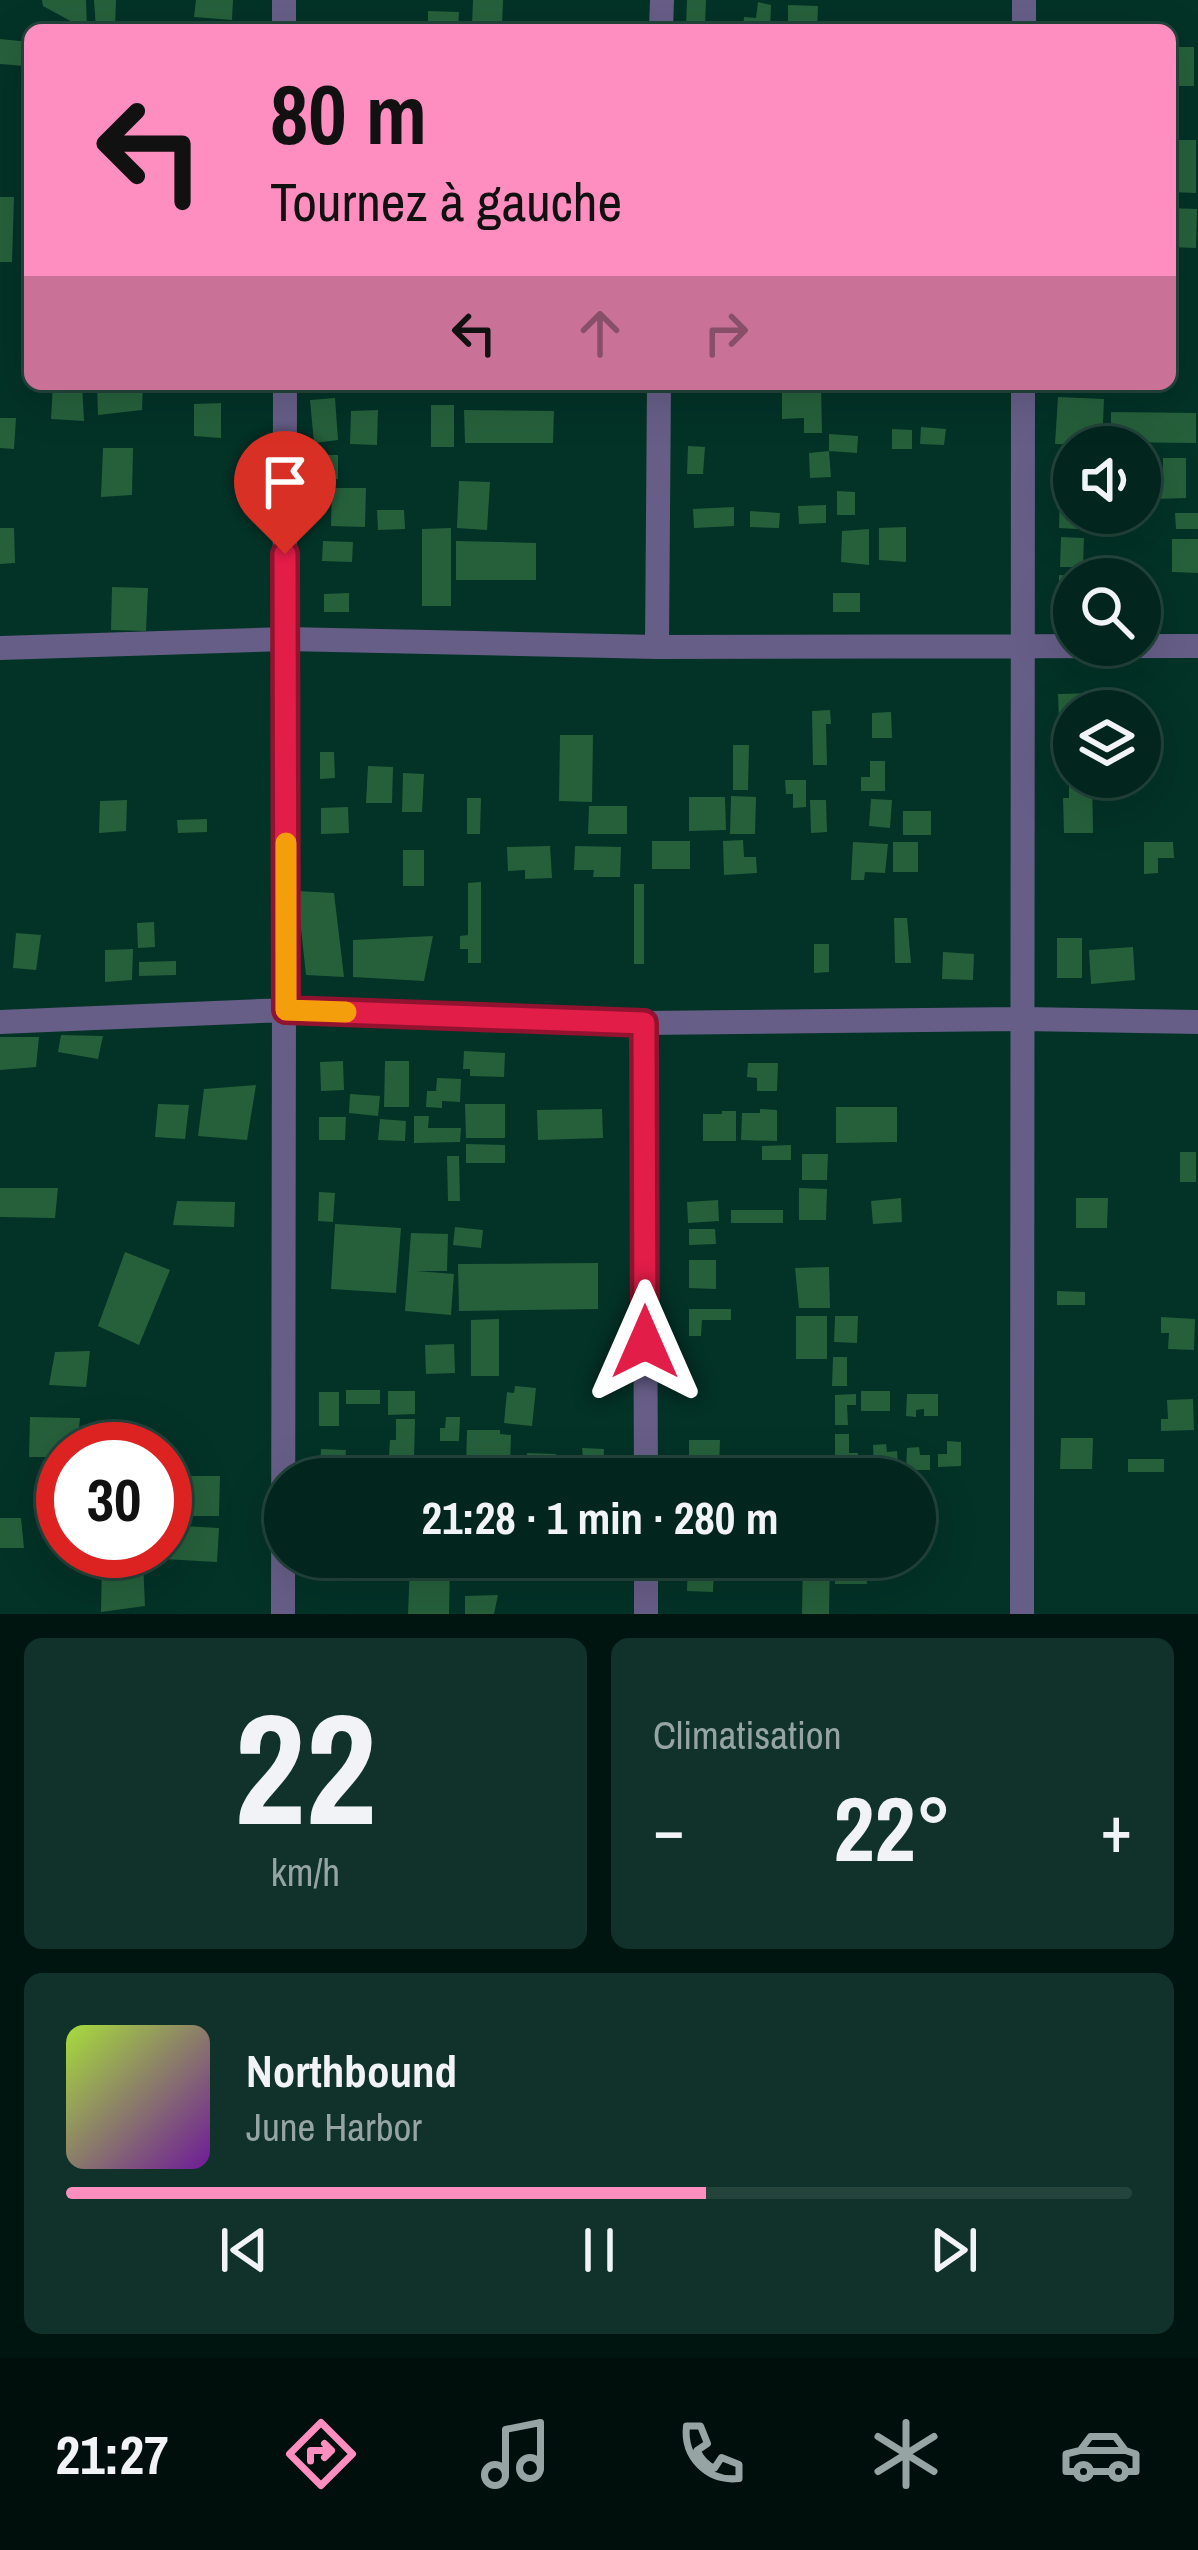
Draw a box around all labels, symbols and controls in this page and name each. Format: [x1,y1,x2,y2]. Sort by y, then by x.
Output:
text: 80 m [270,57,427,170]
icon: left [72,72,228,228]
text: Tournez à gauche [270,165,622,238]
icon: left [441,300,507,366]
icon: ahead [567,300,633,366]
icon: right [693,300,759,366]
map controls [1053,426,1161,798]
button: sound [1053,426,1161,534]
pin [234,431,336,554]
icon: arrive [252,449,318,515]
button: search [1053,558,1161,666]
button: layers [1053,690,1161,798]
position arrow [582,1279,708,1405]
speed limit sign: 30 [36,1422,192,1578]
text: 21:28 · 1 min · 280 m [422,1487,778,1548]
text: 22 [234,1663,377,1873]
text: Climatisation [653,1709,841,1761]
text: 22° [833,1768,952,1889]
text: − [653,1784,685,1873]
text: + [1100,1784,1132,1873]
text: km/h [271,1846,340,1898]
text: Northbound [246,2040,457,2101]
text: June Harbor [246,2101,422,2153]
icon: previous [211,2217,277,2283]
icon: pause [566,2217,632,2283]
icon: next [921,2217,987,2283]
icon: directions [279,2412,363,2496]
icon: music [474,2412,558,2496]
icon: phone [669,2412,753,2496]
icon: climate [864,2412,948,2496]
icon: car [1059,2412,1143,2496]
text: 21:27 [55,2418,169,2491]

